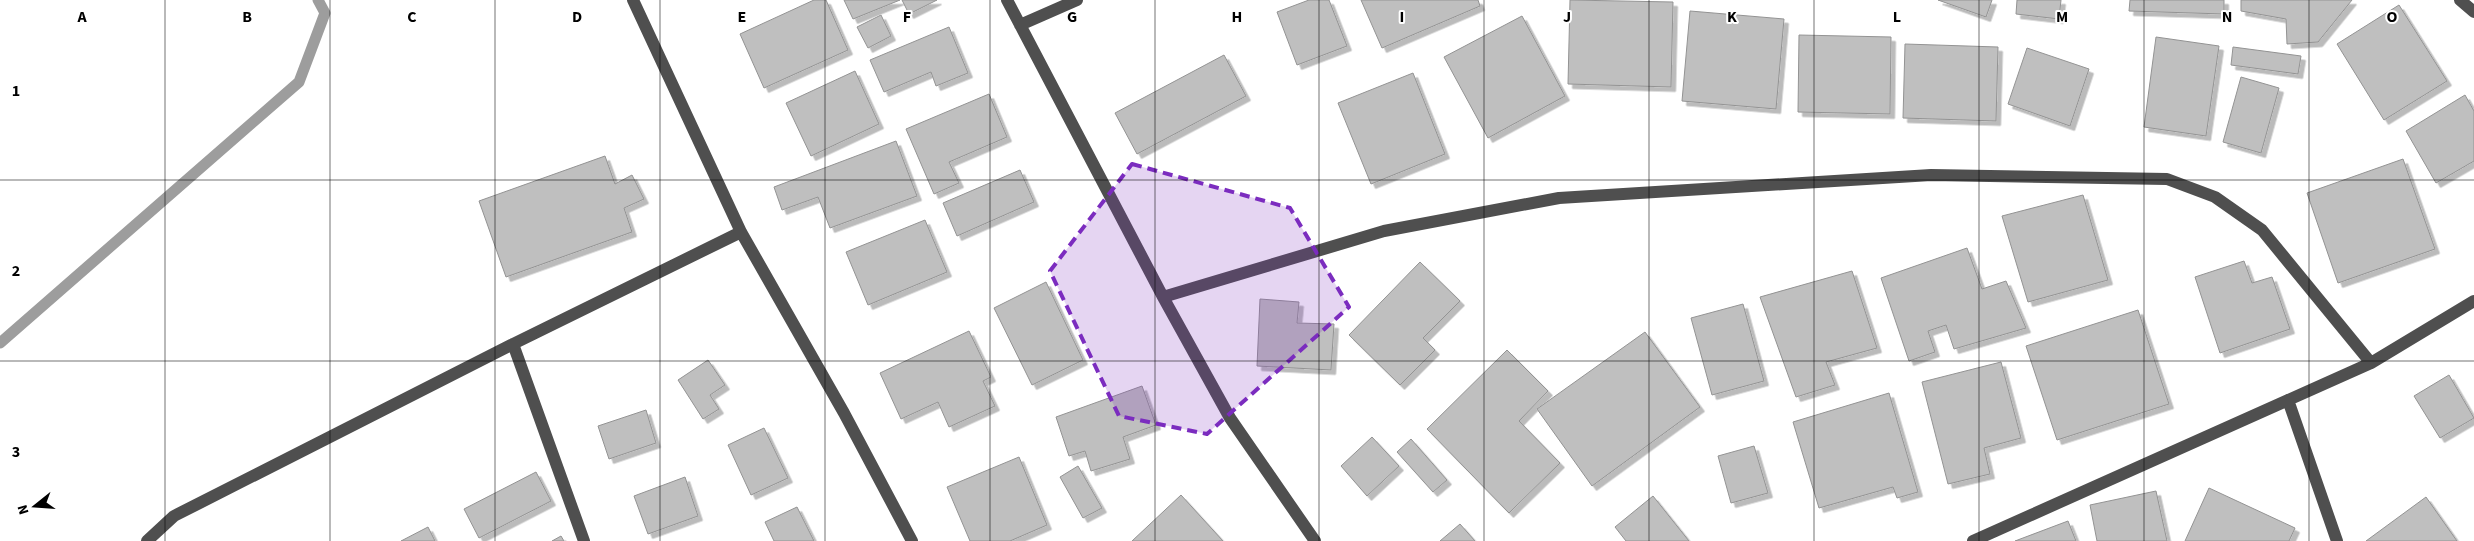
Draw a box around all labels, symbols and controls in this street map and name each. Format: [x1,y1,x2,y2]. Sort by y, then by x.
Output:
text: A [76,6,87,28]
text: B [242,6,252,28]
text: C [407,6,417,28]
text: D [572,6,582,28]
text: E [738,6,746,28]
text: F [903,6,911,28]
text: G [1067,6,1077,28]
text: H [1232,6,1242,28]
text: I [1400,6,1404,28]
text: J [1563,6,1571,28]
text: K [1727,6,1737,28]
text: L [1893,6,1901,28]
text: M [2056,6,2068,28]
text: N [2222,6,2232,28]
text: O [2387,6,2398,28]
text: 1 [12,80,20,102]
text: 2 [12,260,20,282]
text: 3 [12,441,20,463]
north arrow [10,481,60,531]
text: N [13,502,34,517]

